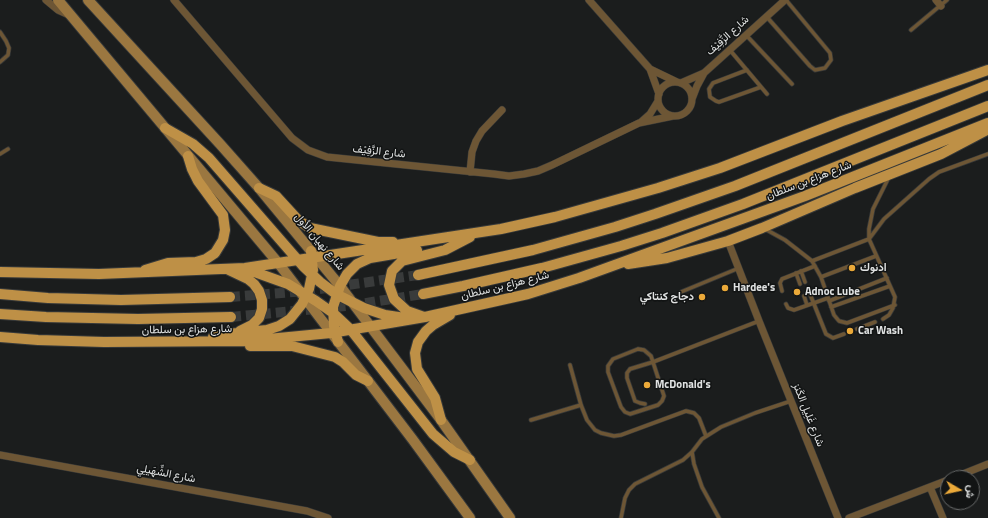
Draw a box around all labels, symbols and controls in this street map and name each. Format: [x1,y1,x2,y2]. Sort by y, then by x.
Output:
street label: شارع الزَّفِيْف [704,13,752,59]
street label: شارع الزَّفِيْف [352,143,406,161]
street label: شارع هزاع بن سلطان [764,159,854,203]
street label: شارع نهيان الأول [291,211,347,273]
place label: ادنوك [860,261,886,275]
marker: ادنوك [847,263,857,273]
street label: شارع هزاع بن سلطان [460,269,550,303]
place label: Hardee's [733,281,775,295]
marker: Hardee's [720,283,730,293]
place label: Adnoc Lube [805,285,860,299]
marker: Adnoc Lube [792,287,802,297]
place label: دجاج كنتاكي [640,290,694,304]
marker: دجاج كنتاكي [697,292,707,302]
street label: شارع هزاع بن سلطان [142,323,232,337]
place label: Car Wash [858,324,903,338]
marker: Car Wash [845,326,855,336]
place label: McDonald's [655,378,711,392]
marker: McDonald's [642,380,652,390]
street label: شارع غَلِيل الكَنز [789,381,827,449]
street label: شارع الشِّهَيلِي [135,462,197,486]
north arrow [940,470,980,510]
text: ش [962,484,980,500]

